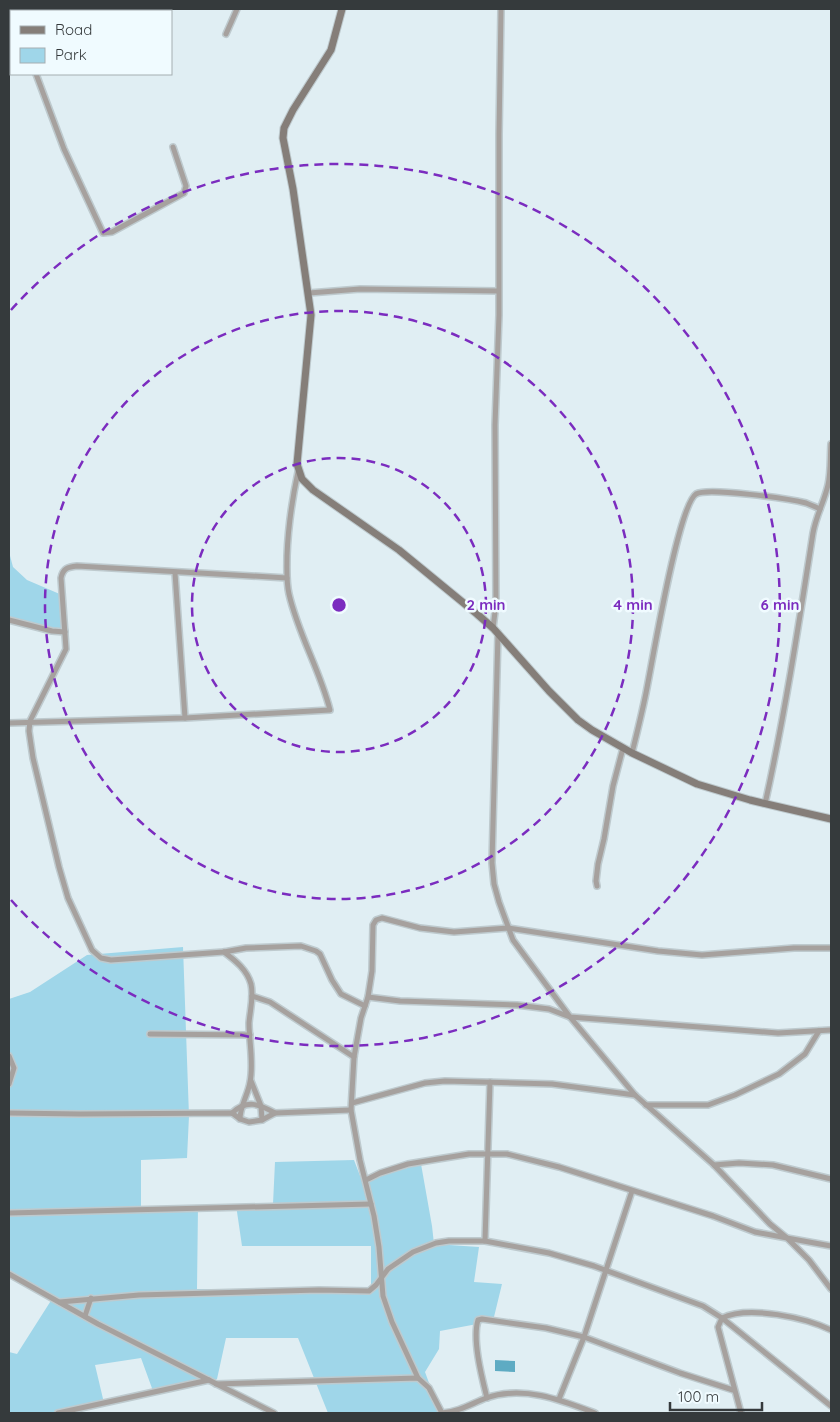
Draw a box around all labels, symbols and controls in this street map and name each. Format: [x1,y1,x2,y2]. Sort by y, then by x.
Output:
legend [10,10,172,75]
text: Road [55,20,92,39]
text: Park [55,45,87,64]
text: 2 min [466,595,506,614]
text: 4 min [613,595,653,614]
text: 6 min [761,595,799,614]
centre of rings [330,596,348,614]
scale bar [670,1380,762,1412]
text: 100 m [678,1387,719,1406]

